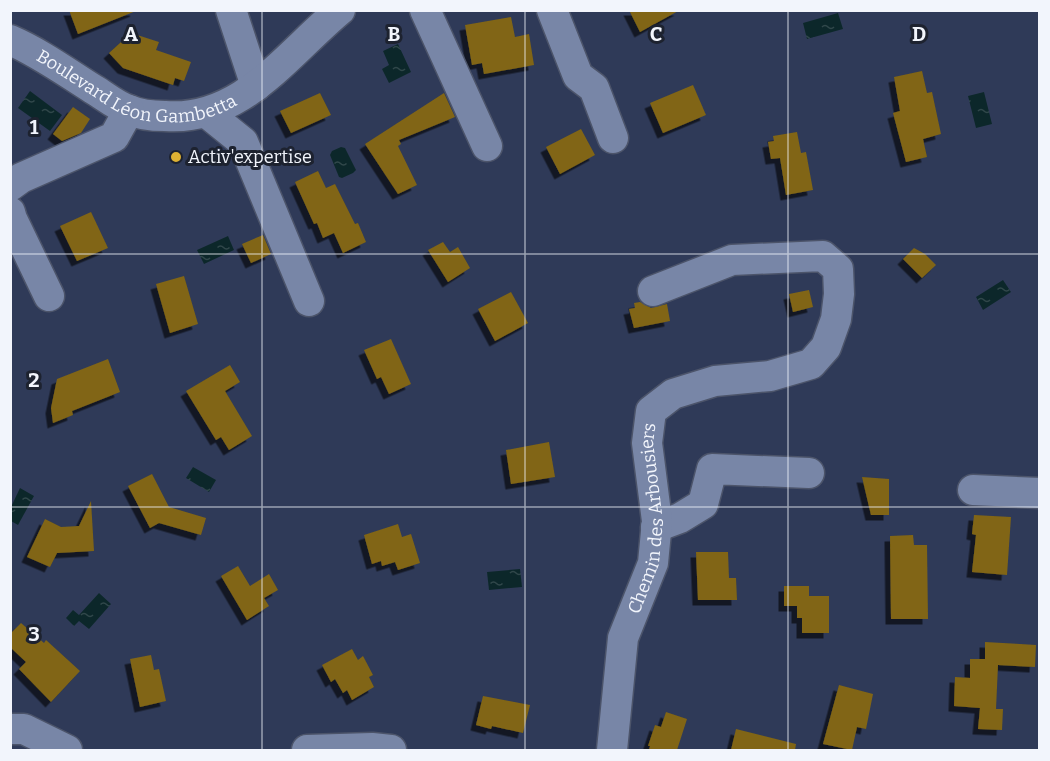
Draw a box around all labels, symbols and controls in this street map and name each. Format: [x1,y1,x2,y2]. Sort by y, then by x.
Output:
text: A [124,22,139,46]
text: B [388,22,401,46]
text: C [650,22,662,46]
text: D [912,22,926,46]
street label: Boulevard Léon Gambetta [33,45,241,128]
text: 1 [30,115,39,139]
place label: Activ'expertise [188,146,312,168]
marker: Activ'expertise [169,150,183,164]
text: 2 [28,368,40,392]
street label: Chemin des Arbousiers [623,422,668,617]
text: 3 [28,622,40,646]

